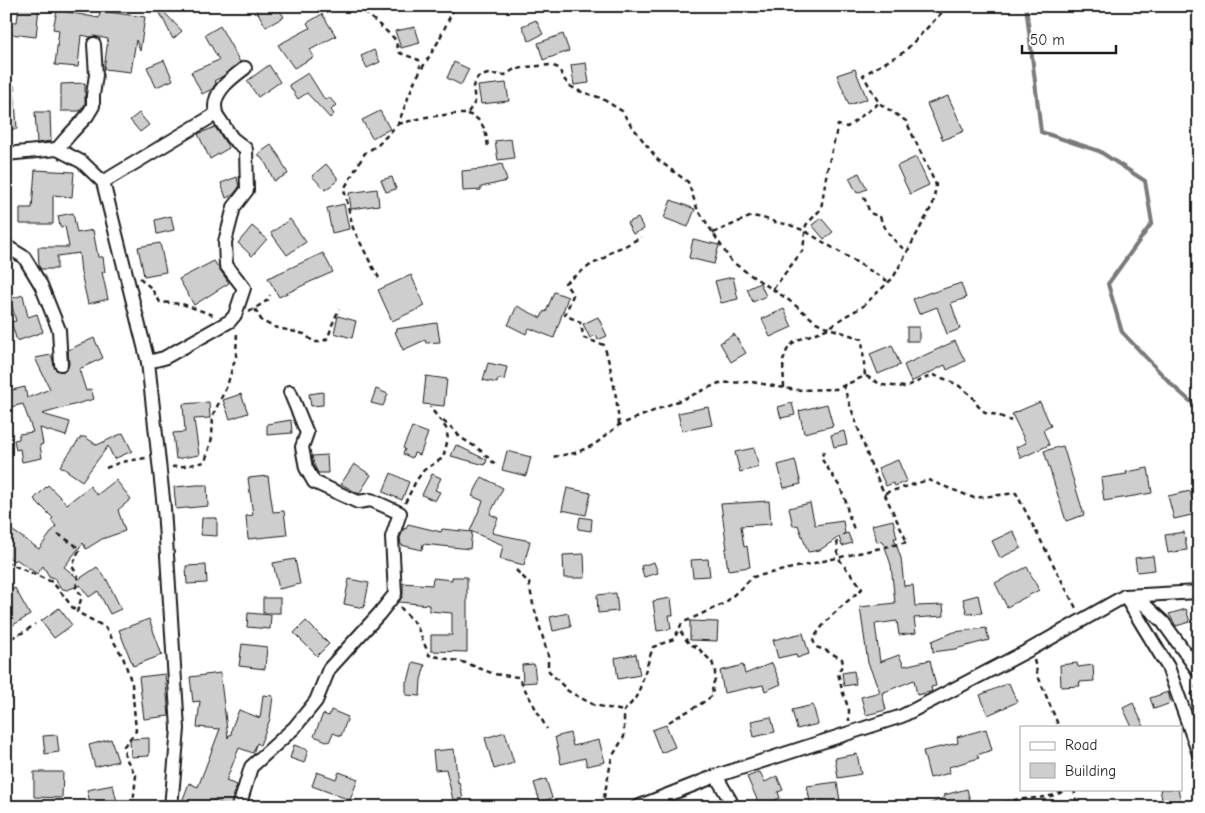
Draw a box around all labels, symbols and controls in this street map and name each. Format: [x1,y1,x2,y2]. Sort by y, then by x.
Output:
scale bar [1022,22,1116,54]
text: 50 m [1030,31,1065,49]
legend [1020,726,1182,790]
text: Road [1065,736,1097,754]
text: Building [1065,762,1116,780]

